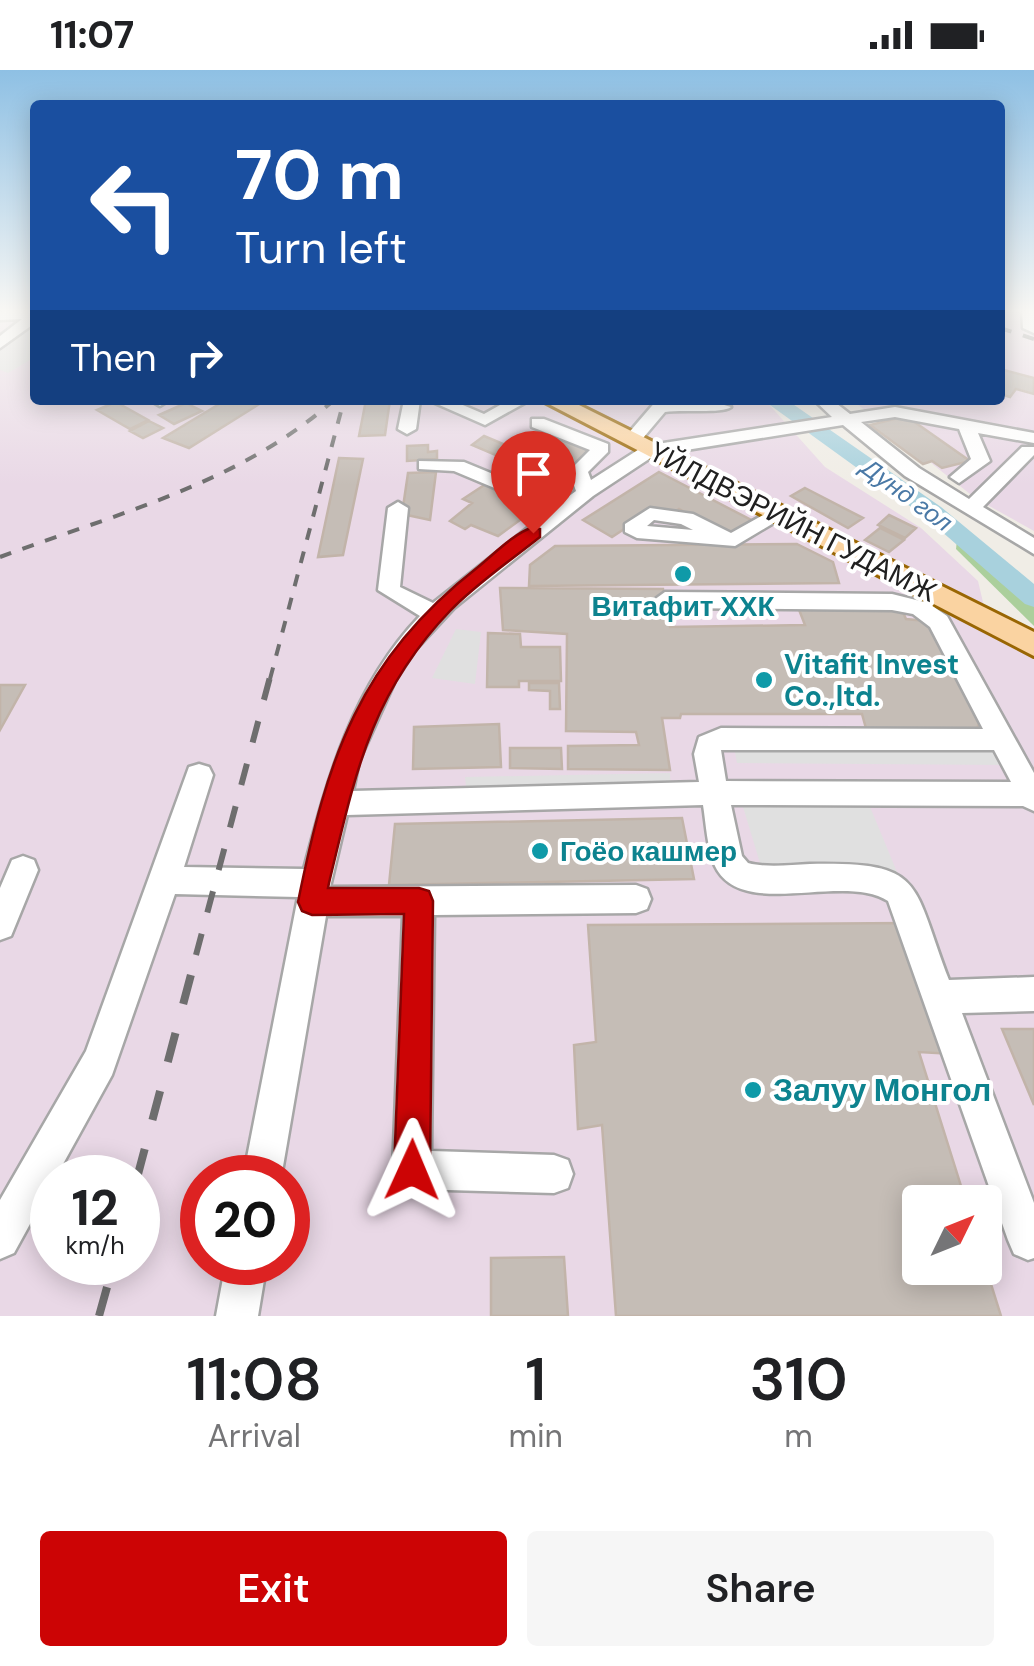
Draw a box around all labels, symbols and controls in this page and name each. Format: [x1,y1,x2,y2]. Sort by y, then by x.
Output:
text: 11:07 [50,10,134,60]
text: 70 m [235,130,404,221]
icon: left [70,140,200,270]
text: Turn left [235,218,407,277]
icon: right [177,330,232,385]
text: Then [70,333,157,383]
pin [491,431,576,534]
street label: YЙЛДВЭРИЙН ГУДАМЖ [643,433,943,611]
icon: arrive [506,446,561,501]
water label: Дунд гол [853,449,959,539]
marker: Витафит ХХК [672,563,694,585]
place label: Витафит ХХК [591,588,775,625]
place label: Vitafit Invest Co.,ltd. [784,646,959,715]
marker: Vitafit Invest Co.,ltd. [753,669,775,691]
place label: Гоёо кашмер [560,833,737,870]
marker: Гоёо кашмер [529,840,551,862]
place label: Залуу Монгол [773,1069,991,1111]
marker: Залуу Монгол [742,1079,764,1101]
position arrow [360,1118,464,1222]
speed limit sign: 20 [180,1155,310,1285]
text: 12 [71,1175,119,1241]
north arrow [902,1185,1002,1285]
map controls [902,1185,1002,1285]
text: km/h [65,1229,125,1262]
text: 11:08 [186,1340,322,1419]
text: 1 [525,1340,546,1419]
text: 310 [749,1340,848,1419]
text: Arrival [208,1415,301,1457]
text: min [508,1415,563,1457]
text: m [784,1415,813,1457]
button: Exit [40,1531,507,1646]
button: Share [527,1531,994,1646]

